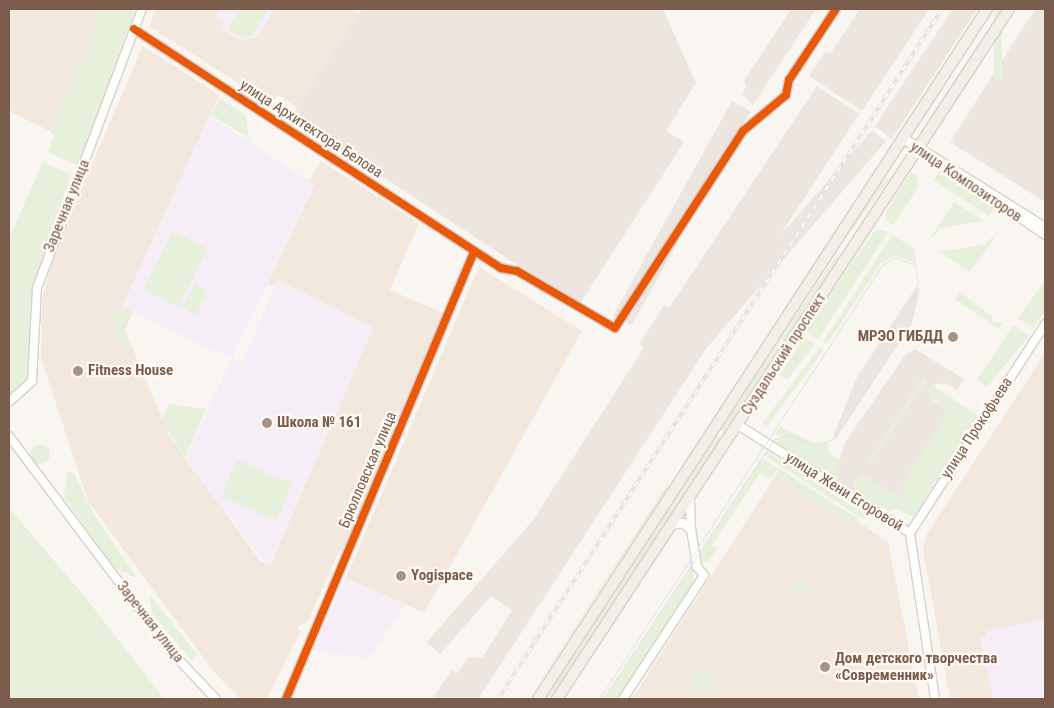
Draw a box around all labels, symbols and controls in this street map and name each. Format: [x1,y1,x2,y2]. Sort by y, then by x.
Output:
street label: улица Архитектора Белова [236,76,386,182]
street label: улица Композиторов [907,138,1025,226]
street label: Заречная улица [40,157,94,255]
street label: Суздальский проспект [738,290,830,418]
place label: МРЭО ГИБДД [858,328,943,346]
marker: МРЭО ГИБДД [947,331,959,343]
place label: Fitness House [88,362,173,380]
marker: Fitness House [72,365,84,377]
street label: улица Прокофьева [938,374,1016,482]
street label: Брюлловская улица [335,409,401,531]
place label: Школа № 161 [277,414,361,432]
marker: Школа № 161 [261,417,273,429]
street label: улица Жени Егоровой [782,449,906,535]
place label: Yogispace [411,567,473,585]
marker: Yogispace [395,570,407,582]
street label: Заречная улица [113,578,187,666]
place label: Дом детского творчества «Современник» [835,649,997,684]
marker: Дом детского творчества «Современник» [819,661,831,673]

